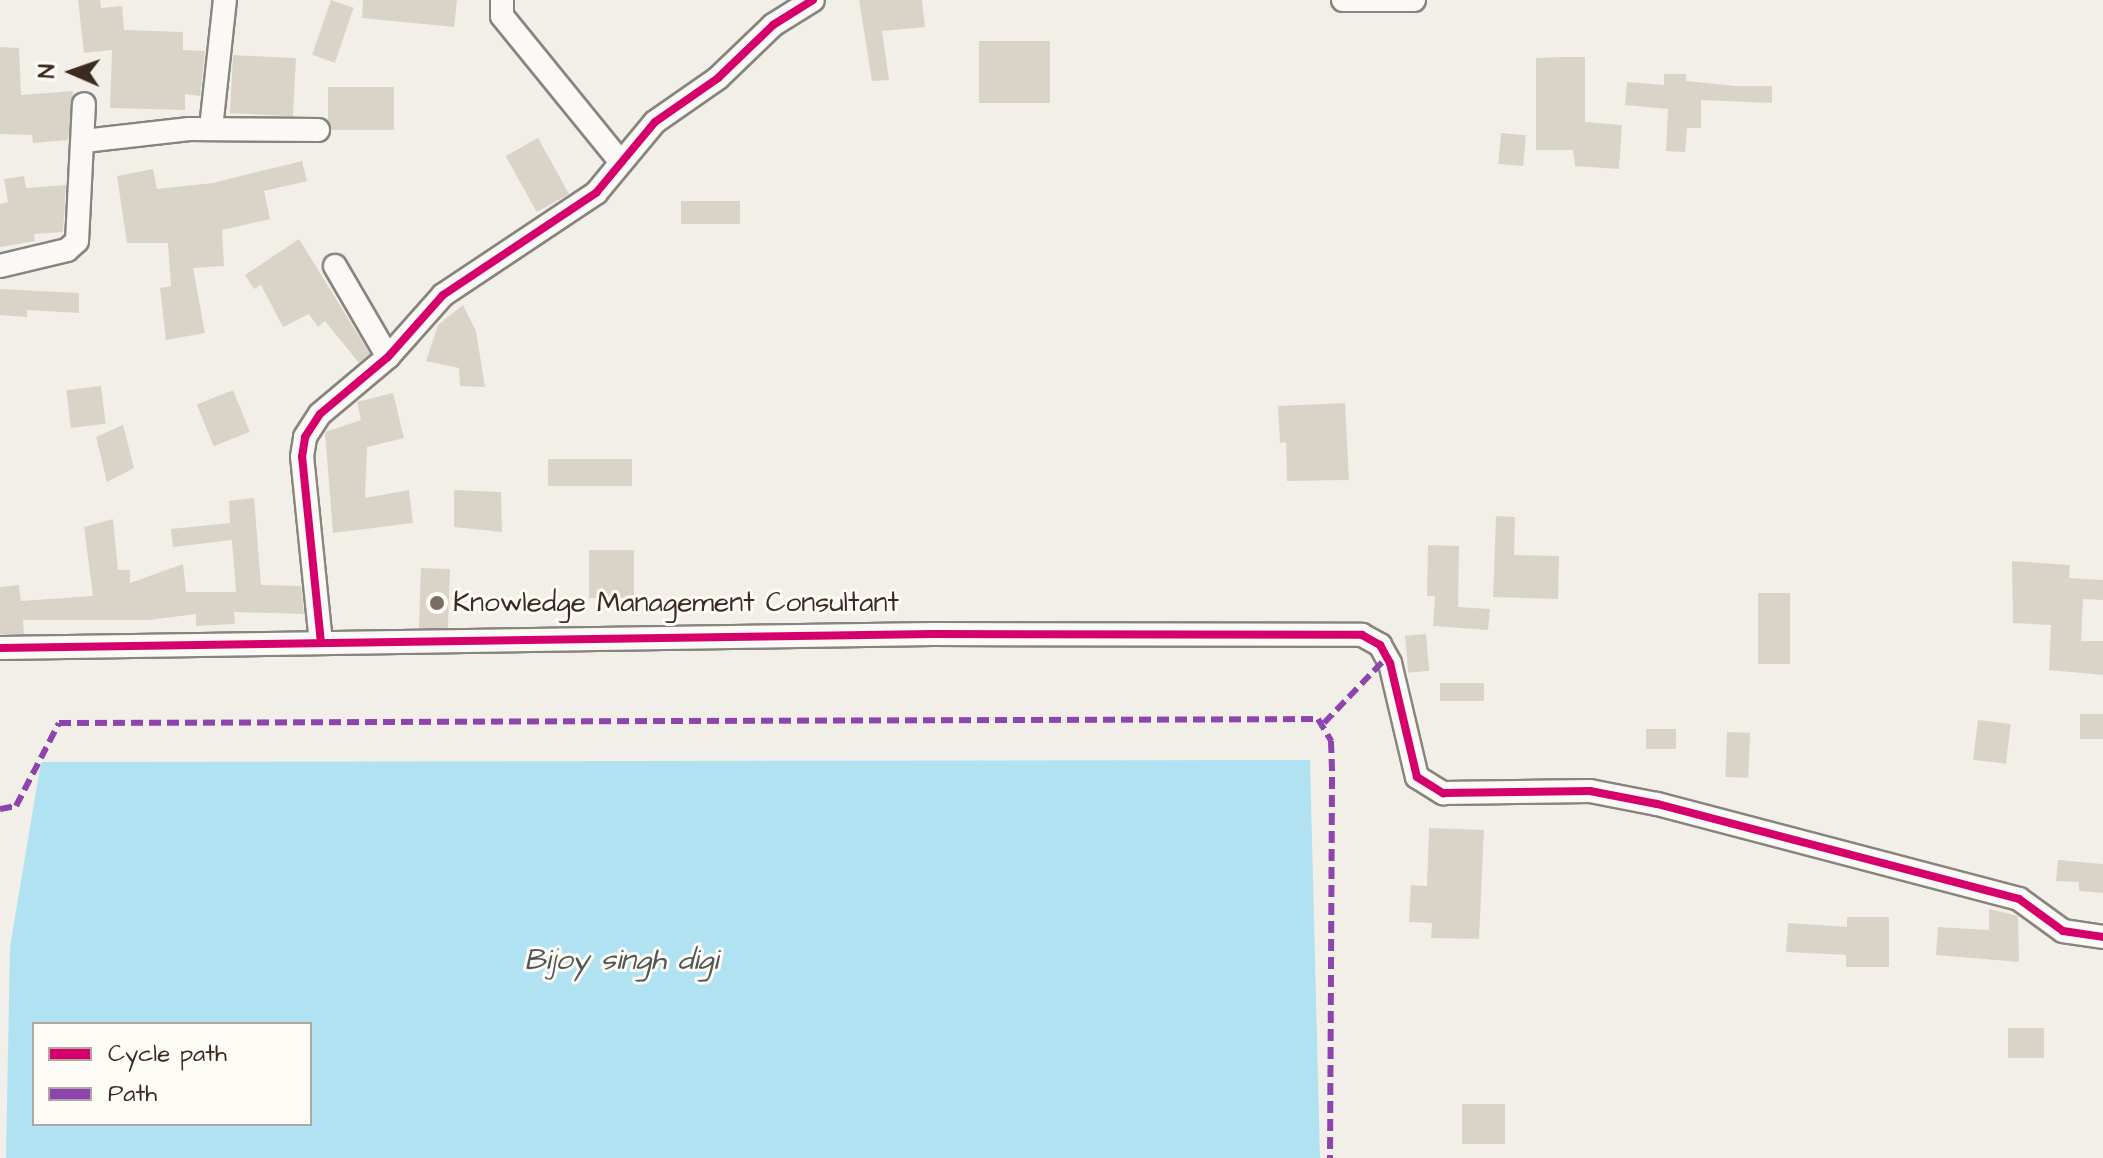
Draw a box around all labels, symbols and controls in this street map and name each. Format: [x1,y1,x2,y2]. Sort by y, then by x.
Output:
north arrow [32,32,112,112]
text: N [32,64,63,79]
place label: Knowledge Management Consultant [453,586,899,620]
marker: Knowledge Management Consultant [428,594,446,612]
water label: Bijoy singh digi [524,942,718,978]
legend [32,1022,312,1126]
text: Cycle path [108,1037,227,1071]
text: Path [108,1077,157,1111]

